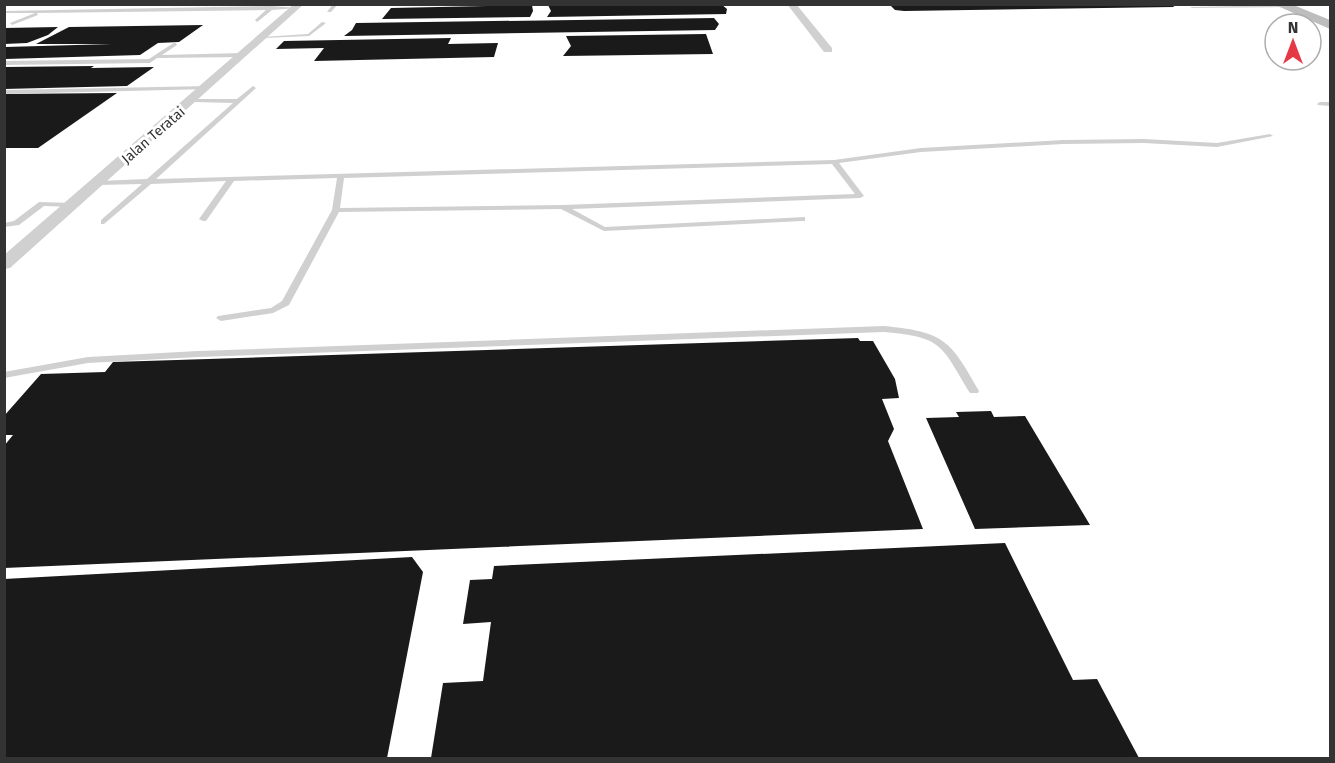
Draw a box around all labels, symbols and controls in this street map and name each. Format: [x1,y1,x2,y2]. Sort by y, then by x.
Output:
north arrow [1263,12,1323,72]
text: N [1288,18,1298,37]
street label: Jalan Teratai [118,103,189,168]

